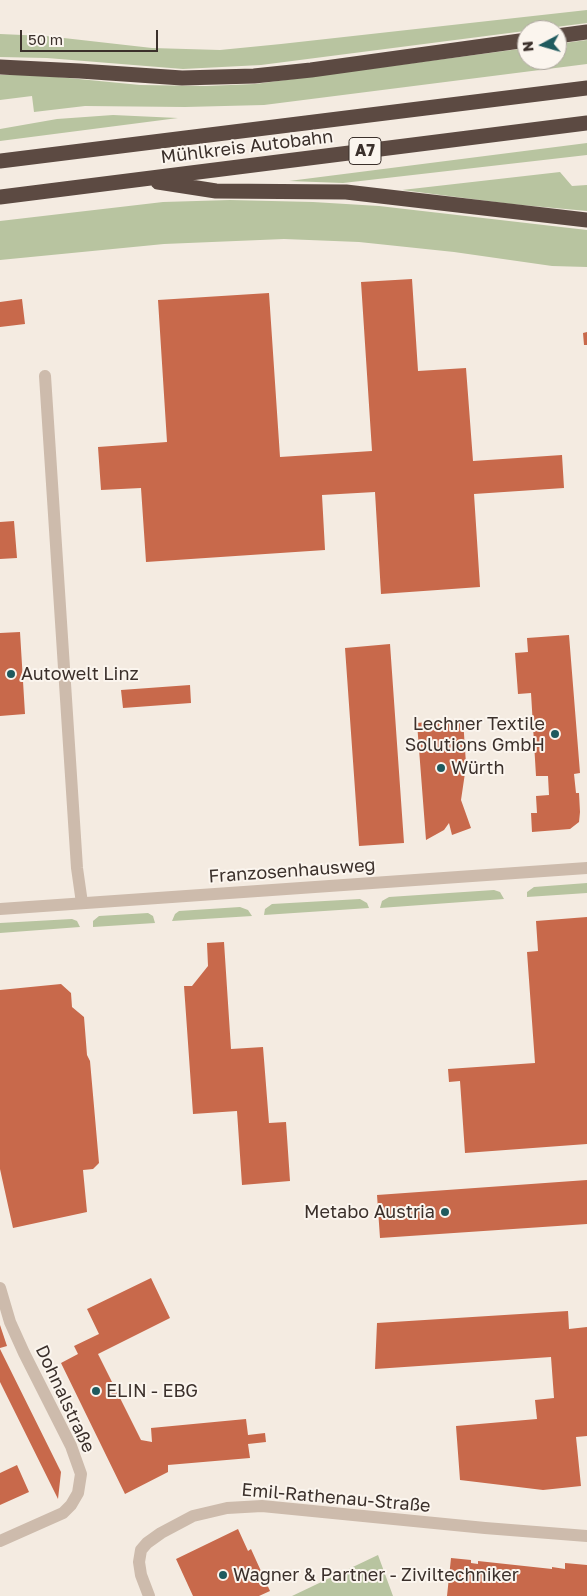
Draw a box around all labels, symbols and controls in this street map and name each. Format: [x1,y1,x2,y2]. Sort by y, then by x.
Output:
scale bar [22,20,160,52]
north arrow [517,20,567,70]
text: 50 m [28,30,63,48]
text: N [519,40,537,53]
street label: Mühlkreis Autobahn [160,126,334,168]
road number: A7 [349,138,381,164]
place label: Autowelt Linz [21,663,139,685]
marker: Autowelt Linz [5,668,17,680]
place label: Lechner Textile Solutions GmbH [405,713,545,756]
marker: Lechner Textile Solutions GmbH [549,728,561,740]
place label: Würth [451,757,504,779]
marker: Würth [435,762,447,774]
street label: Franzosenhausweg [208,854,376,888]
place label: Metabo Austria [304,1201,435,1223]
marker: Metabo Austria [439,1206,451,1218]
street label: Dohnalstraße [31,1342,99,1456]
place label: ELIN - EBG [106,1380,198,1402]
marker: ELIN - EBG [90,1385,102,1397]
street label: Emil-Rathenau-Straße [241,1479,431,1517]
place label: Wagner & Partner - Ziviltechniker [233,1564,519,1586]
marker: Wagner & Partner - Ziviltechniker [217,1569,229,1581]

